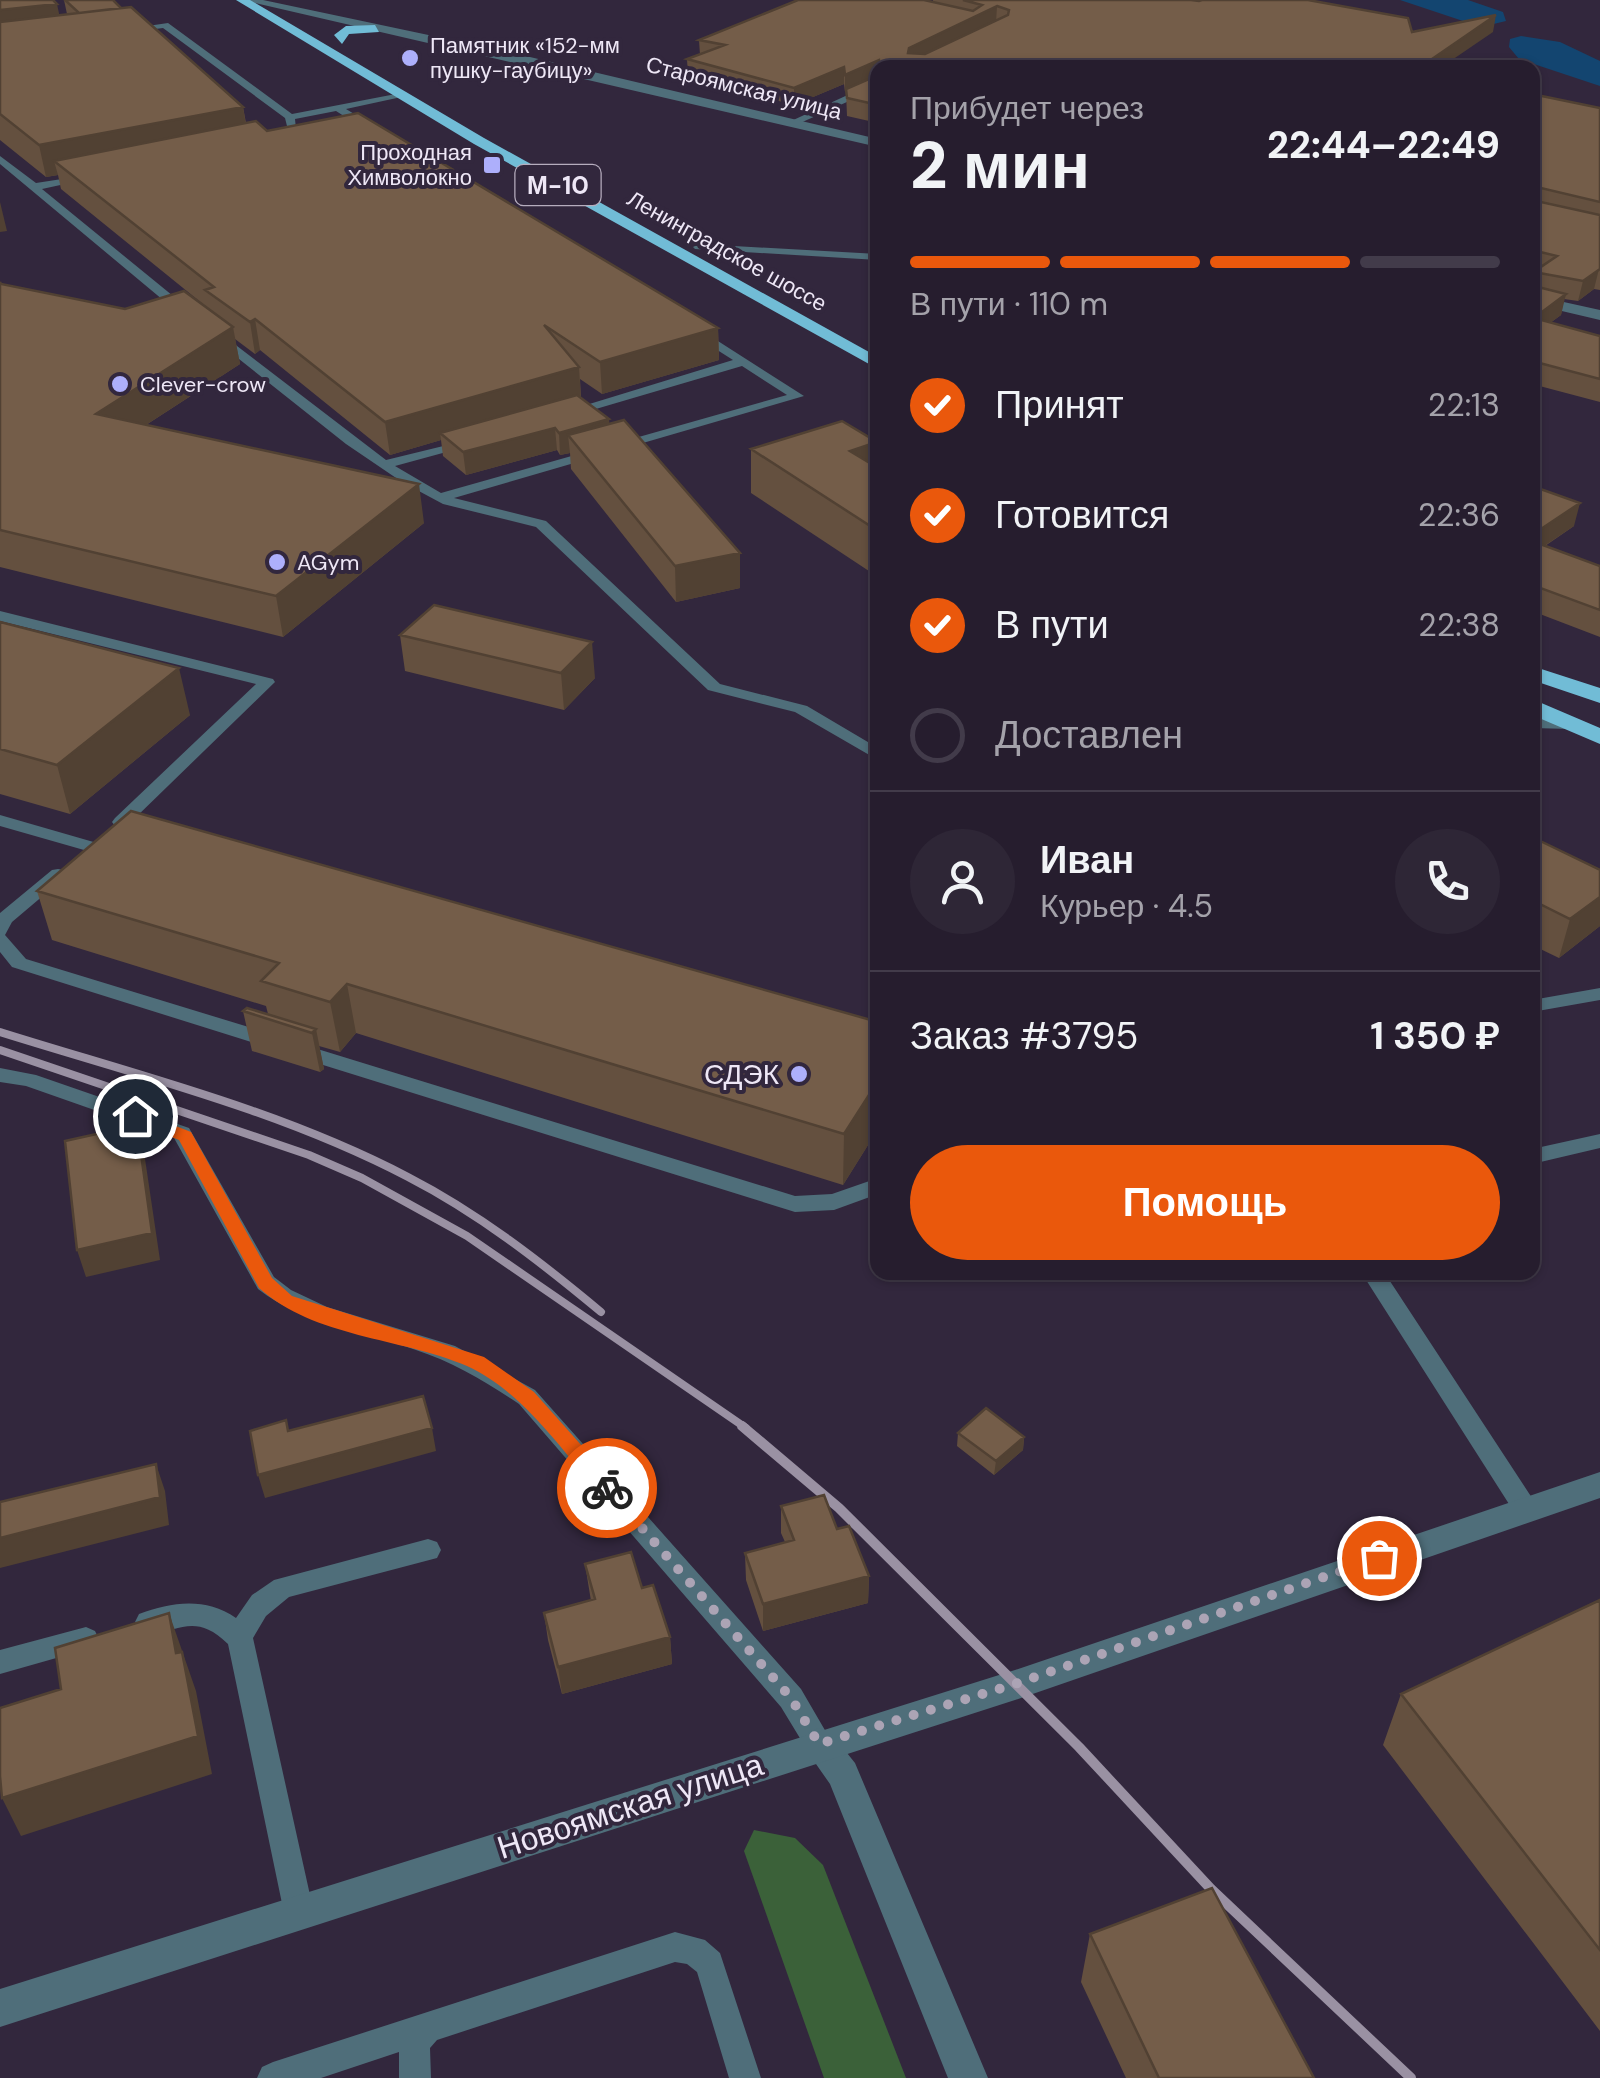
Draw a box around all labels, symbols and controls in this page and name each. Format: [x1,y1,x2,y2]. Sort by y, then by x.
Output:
place label: Памятник «152-мм пушку-гаубицу» [430,31,620,85]
marker: Памятник «152-мм пушку-гаубицу» [399,47,421,69]
street label: Староямская улица [643,50,846,127]
text: Прибудет через [910,87,1144,129]
text: 22:44–22:49 [1267,120,1500,170]
text: 2 мин [910,124,1090,208]
place label: Проходная Химволокно [347,138,472,192]
marker: Проходная Химволокно [481,154,503,176]
road number: М-10 [516,165,600,205]
street label: Ленинградское шоссе [622,184,832,318]
text: В пути · 110 m [910,283,1108,325]
place label: Clever-crow [140,370,266,399]
marker: Clever-crow [109,373,131,395]
icon: check [910,378,965,433]
text: Принят [995,380,1124,430]
text: 22:13 [1428,384,1500,426]
icon: check [910,488,965,543]
text: Готовится [995,490,1169,540]
text: 22:36 [1418,494,1500,536]
place label: AGym [297,548,359,577]
marker: AGym [266,551,288,573]
icon: check [910,598,965,653]
text: В пути [995,600,1109,650]
text: 22:38 [1418,604,1500,646]
text: Доставлен [995,710,1183,760]
button: person [910,829,1015,934]
button: phone [1395,829,1500,934]
text: Иван [1040,835,1134,885]
text: Курьер · 4.5 [1040,885,1213,927]
text: Заказ #3795 [910,1011,1139,1061]
text: 1 350 ₽ [1370,1011,1500,1061]
place label: СДЭК [704,1056,780,1093]
marker: СДЭК [788,1063,810,1085]
pin [93,1074,178,1159]
icon: home [108,1089,163,1144]
button: Помощь [910,1145,1500,1260]
courier [557,1438,657,1538]
icon: bike [580,1461,635,1516]
pin [1337,1516,1422,1601]
icon: bag [1352,1531,1407,1586]
street label: Новоямская улица [492,1743,768,1869]

